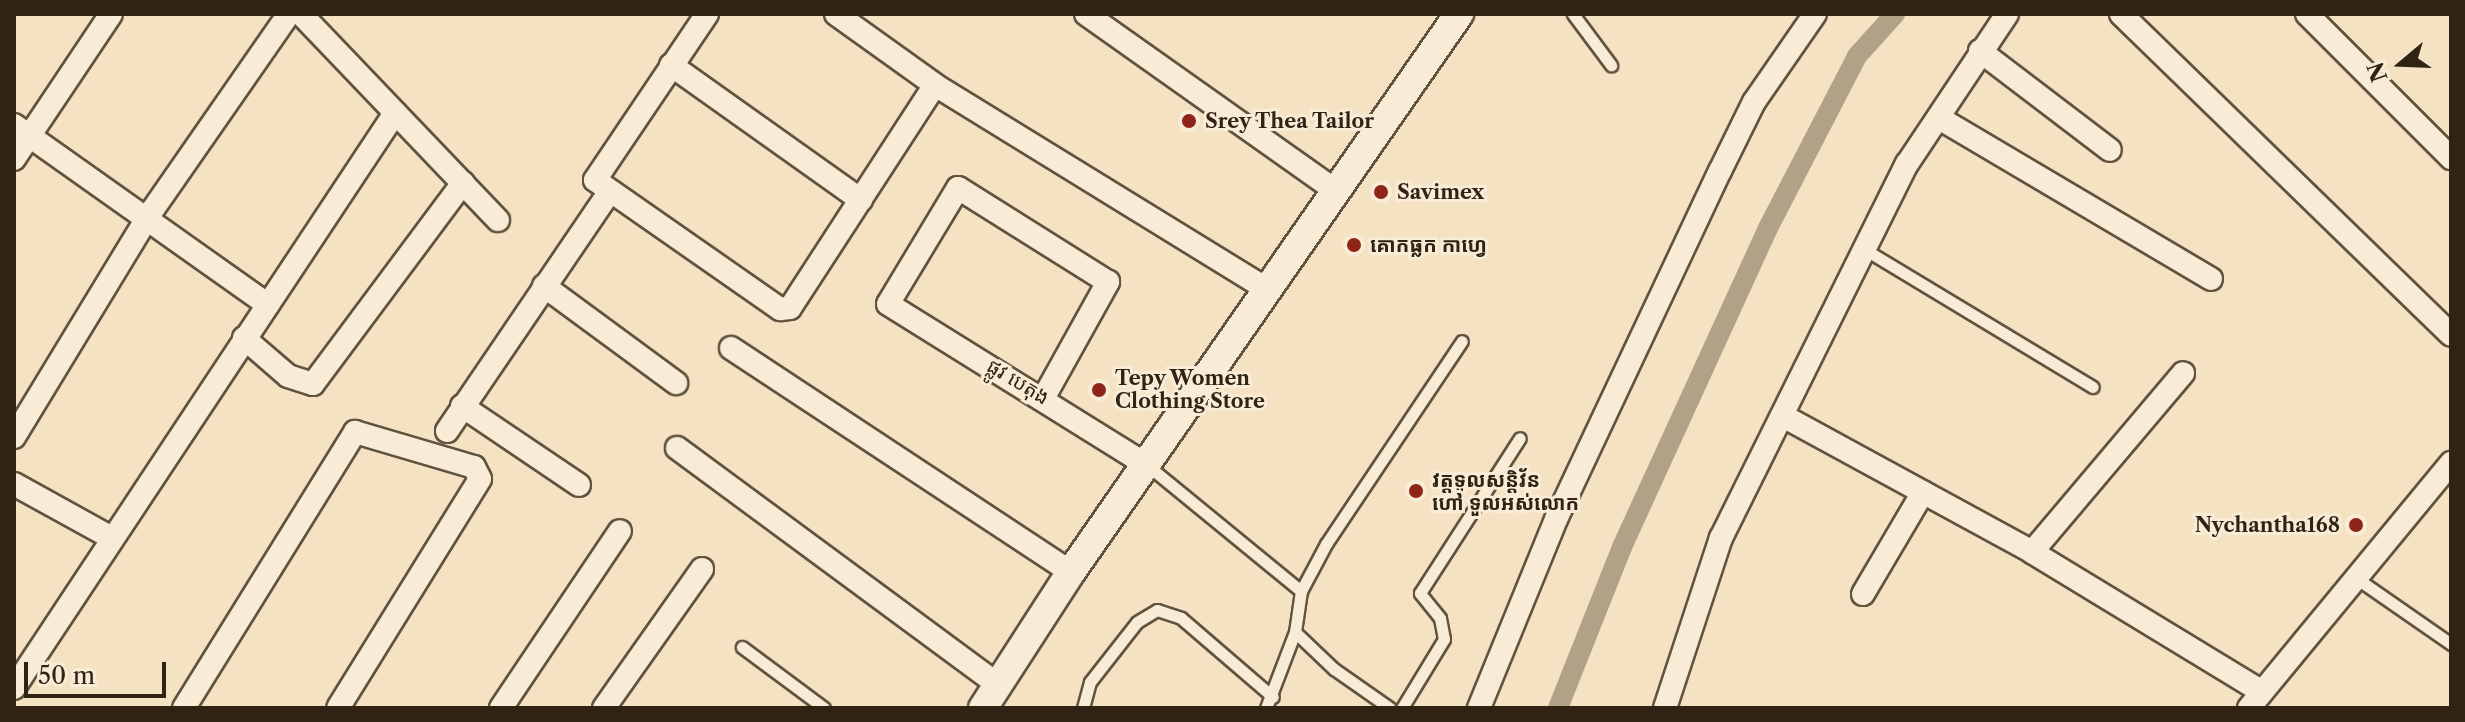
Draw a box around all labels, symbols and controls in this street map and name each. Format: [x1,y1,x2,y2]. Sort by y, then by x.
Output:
north arrow [2361,24,2441,104]
text: N [2362,59,2394,85]
place label: Srey Thea Tailor [1205,109,1376,133]
marker: Srey Thea Tailor [1180,112,1198,130]
place label: Savimex [1397,180,1484,204]
marker: Savimex [1372,183,1390,201]
place label: គោកធ្លក កាហ្វេ [1370,233,1487,257]
marker: គោកធ្លក កាហ្វេ [1345,236,1363,254]
street label: ផ្លូវ បេតុង [983,354,1053,410]
place label: Tepy Women Clothing Store [1115,366,1265,413]
marker: Tepy Women Clothing Store [1090,381,1108,399]
place label: វត្តទូលសន្តិវ័ន ហៅ ទួលអស់លោក [1432,468,1579,515]
marker: វត្តទូលសន្តិវ័ន ហៅ ទួលអស់លោក [1407,482,1425,500]
place label: Nychantha168 [2195,513,2340,537]
marker: Nychantha168 [2347,516,2365,534]
scale bar [28,646,170,696]
text: 50 m [38,661,95,690]

